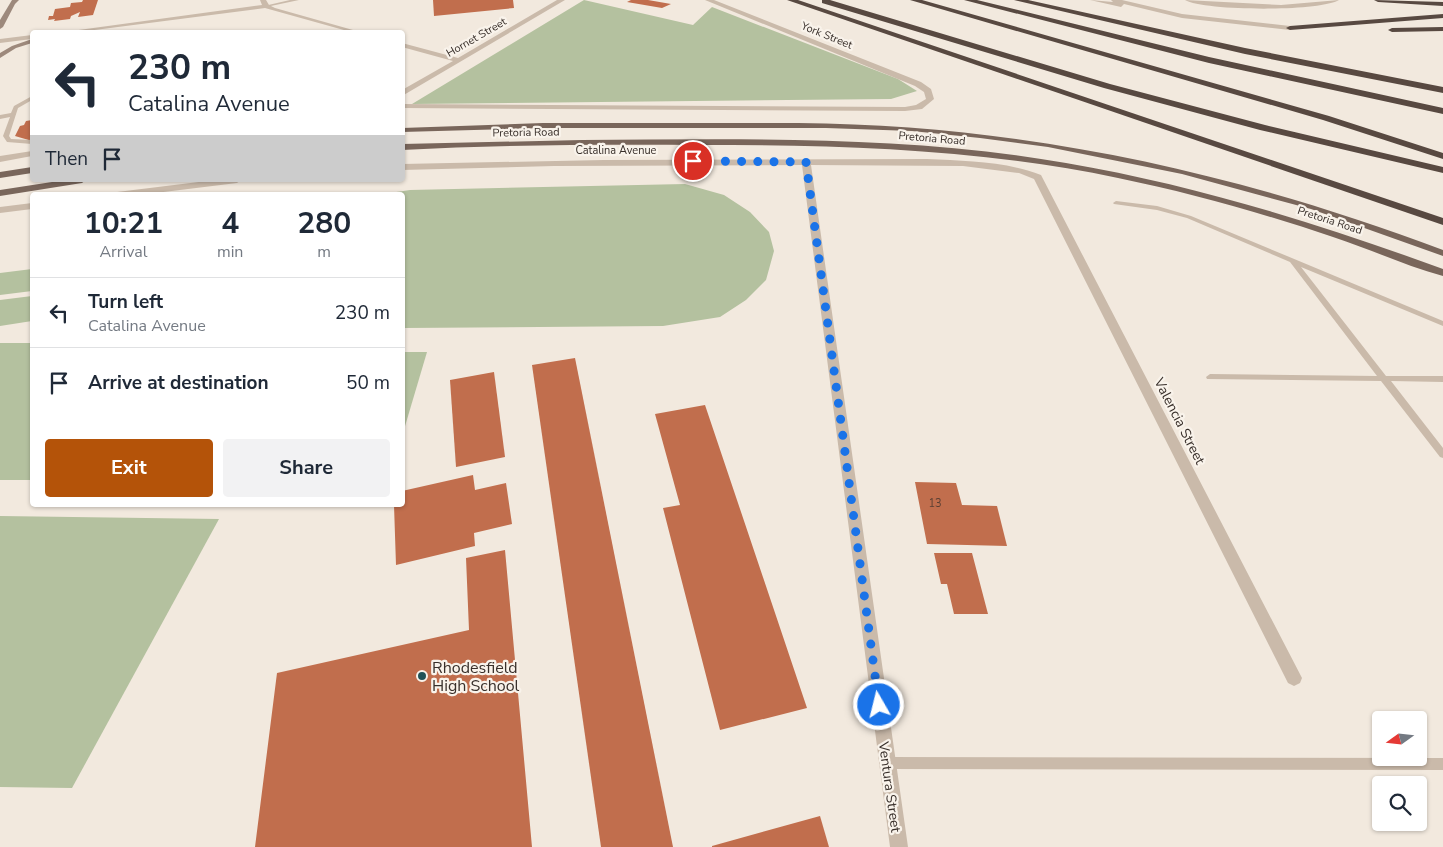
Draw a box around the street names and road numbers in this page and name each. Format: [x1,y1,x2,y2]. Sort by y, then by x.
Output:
street label: Hornet Street [443,14,509,61]
street label: York Street [798,18,855,53]
street label: Pretoria Road [492,124,560,141]
street label: Pretoria Road [898,128,966,149]
street label: Catalina Avenue [576,143,657,158]
street label: Pretoria Road [1296,203,1364,238]
street label: Valencia Street [1149,374,1210,468]
street label: Ventura Street [874,740,905,834]

